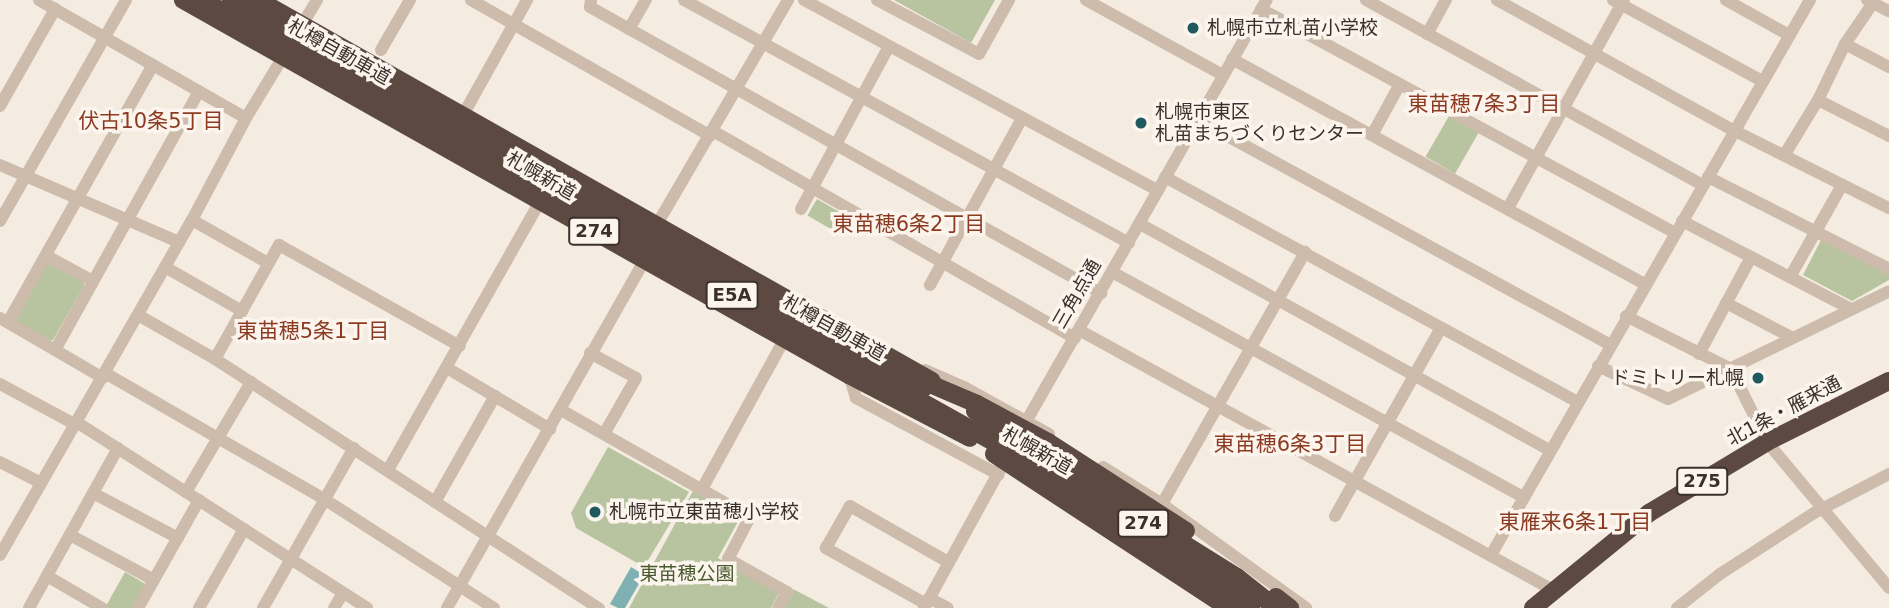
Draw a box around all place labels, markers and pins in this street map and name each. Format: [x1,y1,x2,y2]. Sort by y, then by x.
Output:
place label: 札幌市立札苗小学校 [1207,17,1378,39]
marker: 札幌市立札苗小学校 [1185,20,1201,36]
place label: 札幌市東区 札苗まちづくりセンター [1155,101,1364,145]
marker: 札幌市東区 札苗まちづくりセンター [1133,115,1149,131]
place label: ドミトリー札幌 [1611,367,1744,389]
marker: ドミトリー札幌 [1750,370,1766,386]
place label: 札幌市立東苗穂小学校 [609,501,799,523]
marker: 札幌市立東苗穂小学校 [587,504,603,520]

